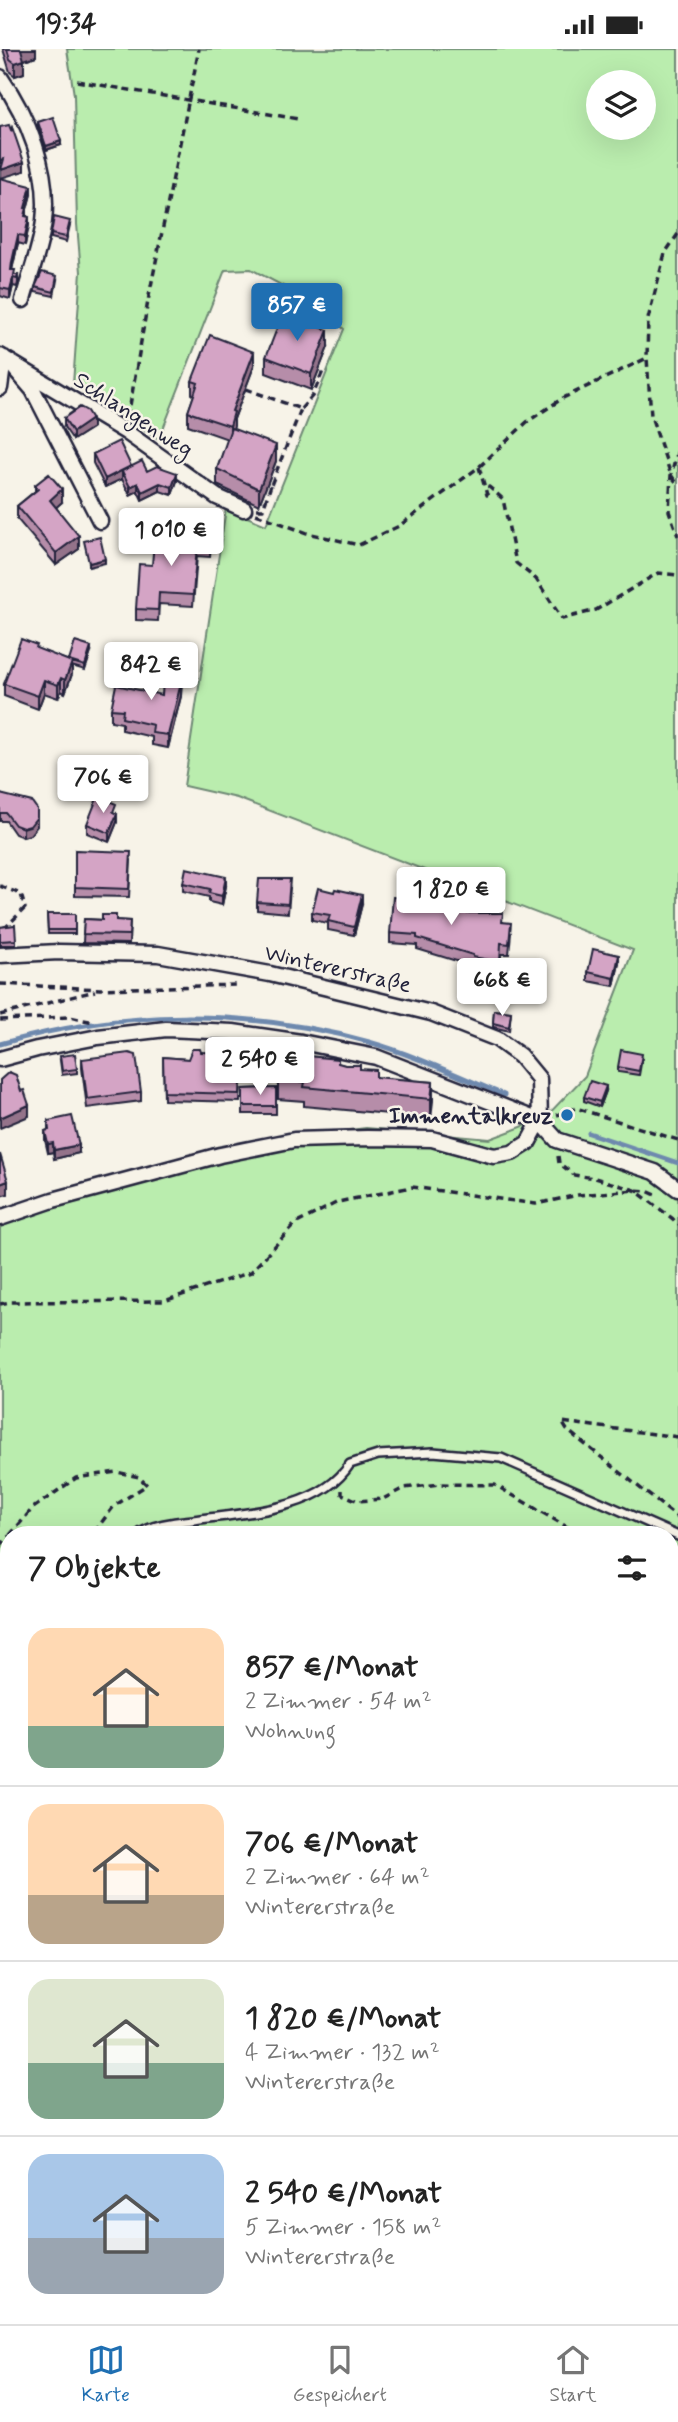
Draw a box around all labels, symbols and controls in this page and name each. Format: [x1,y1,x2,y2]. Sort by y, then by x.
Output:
text: 19:34 [35,8,97,42]
map controls [586,70,656,140]
button: layers [586,70,656,140]
pin: 857 € [248,283,346,343]
text: 857 € [267,291,327,321]
street label: Schlangenweg [66,366,198,467]
pin: 1 010 € [106,509,236,568]
text: 1 010 € [135,516,207,546]
pin: 842 € [102,643,200,702]
text: 842 € [120,650,182,680]
pin: 706 € [54,755,152,815]
text: 706 € [73,763,133,793]
pin: 1 820 € [386,867,516,927]
text: 1 820 € [413,875,489,905]
street label: Wintererstraße [261,938,414,1001]
pin: 668 € [453,958,551,1018]
text: 668 € [473,966,531,996]
pin: 2 540 € [195,1037,325,1097]
text: 2 540 € [221,1045,299,1075]
place label: Immentalkreuz [389,1102,554,1132]
marker: Immentalkreuz [559,1107,575,1123]
text: 7 Objekte [28,1549,161,1588]
icon: filters [613,1549,651,1587]
text: 857 €/Monat [245,1648,418,1687]
icon: home [84,1656,168,1740]
text: 2 Zimmer · 54 m² [245,1687,432,1717]
text: Wohnung [245,1717,336,1747]
text: 706 €/Monat [245,1824,418,1863]
icon: home [84,1832,168,1916]
text: 2 Zimmer · 64 m² [245,1863,430,1893]
text: Wintererstraße [245,1893,395,1923]
text: 1 820 €/Monat [245,1999,441,2038]
icon: home [84,2007,168,2091]
text: 4 Zimmer · 132 m² [245,2038,440,2068]
text: Wintererstraße [245,2068,395,2098]
text: 2 540 €/Monat [245,2174,442,2213]
icon: home [84,2182,168,2266]
text: 5 Zimmer · 158 m² [245,2213,441,2243]
text: Wintererstraße [245,2243,395,2273]
tab: Karte [81,2341,130,2408]
tab: Gespeichert [293,2341,387,2408]
tab: Start [550,2341,597,2408]

